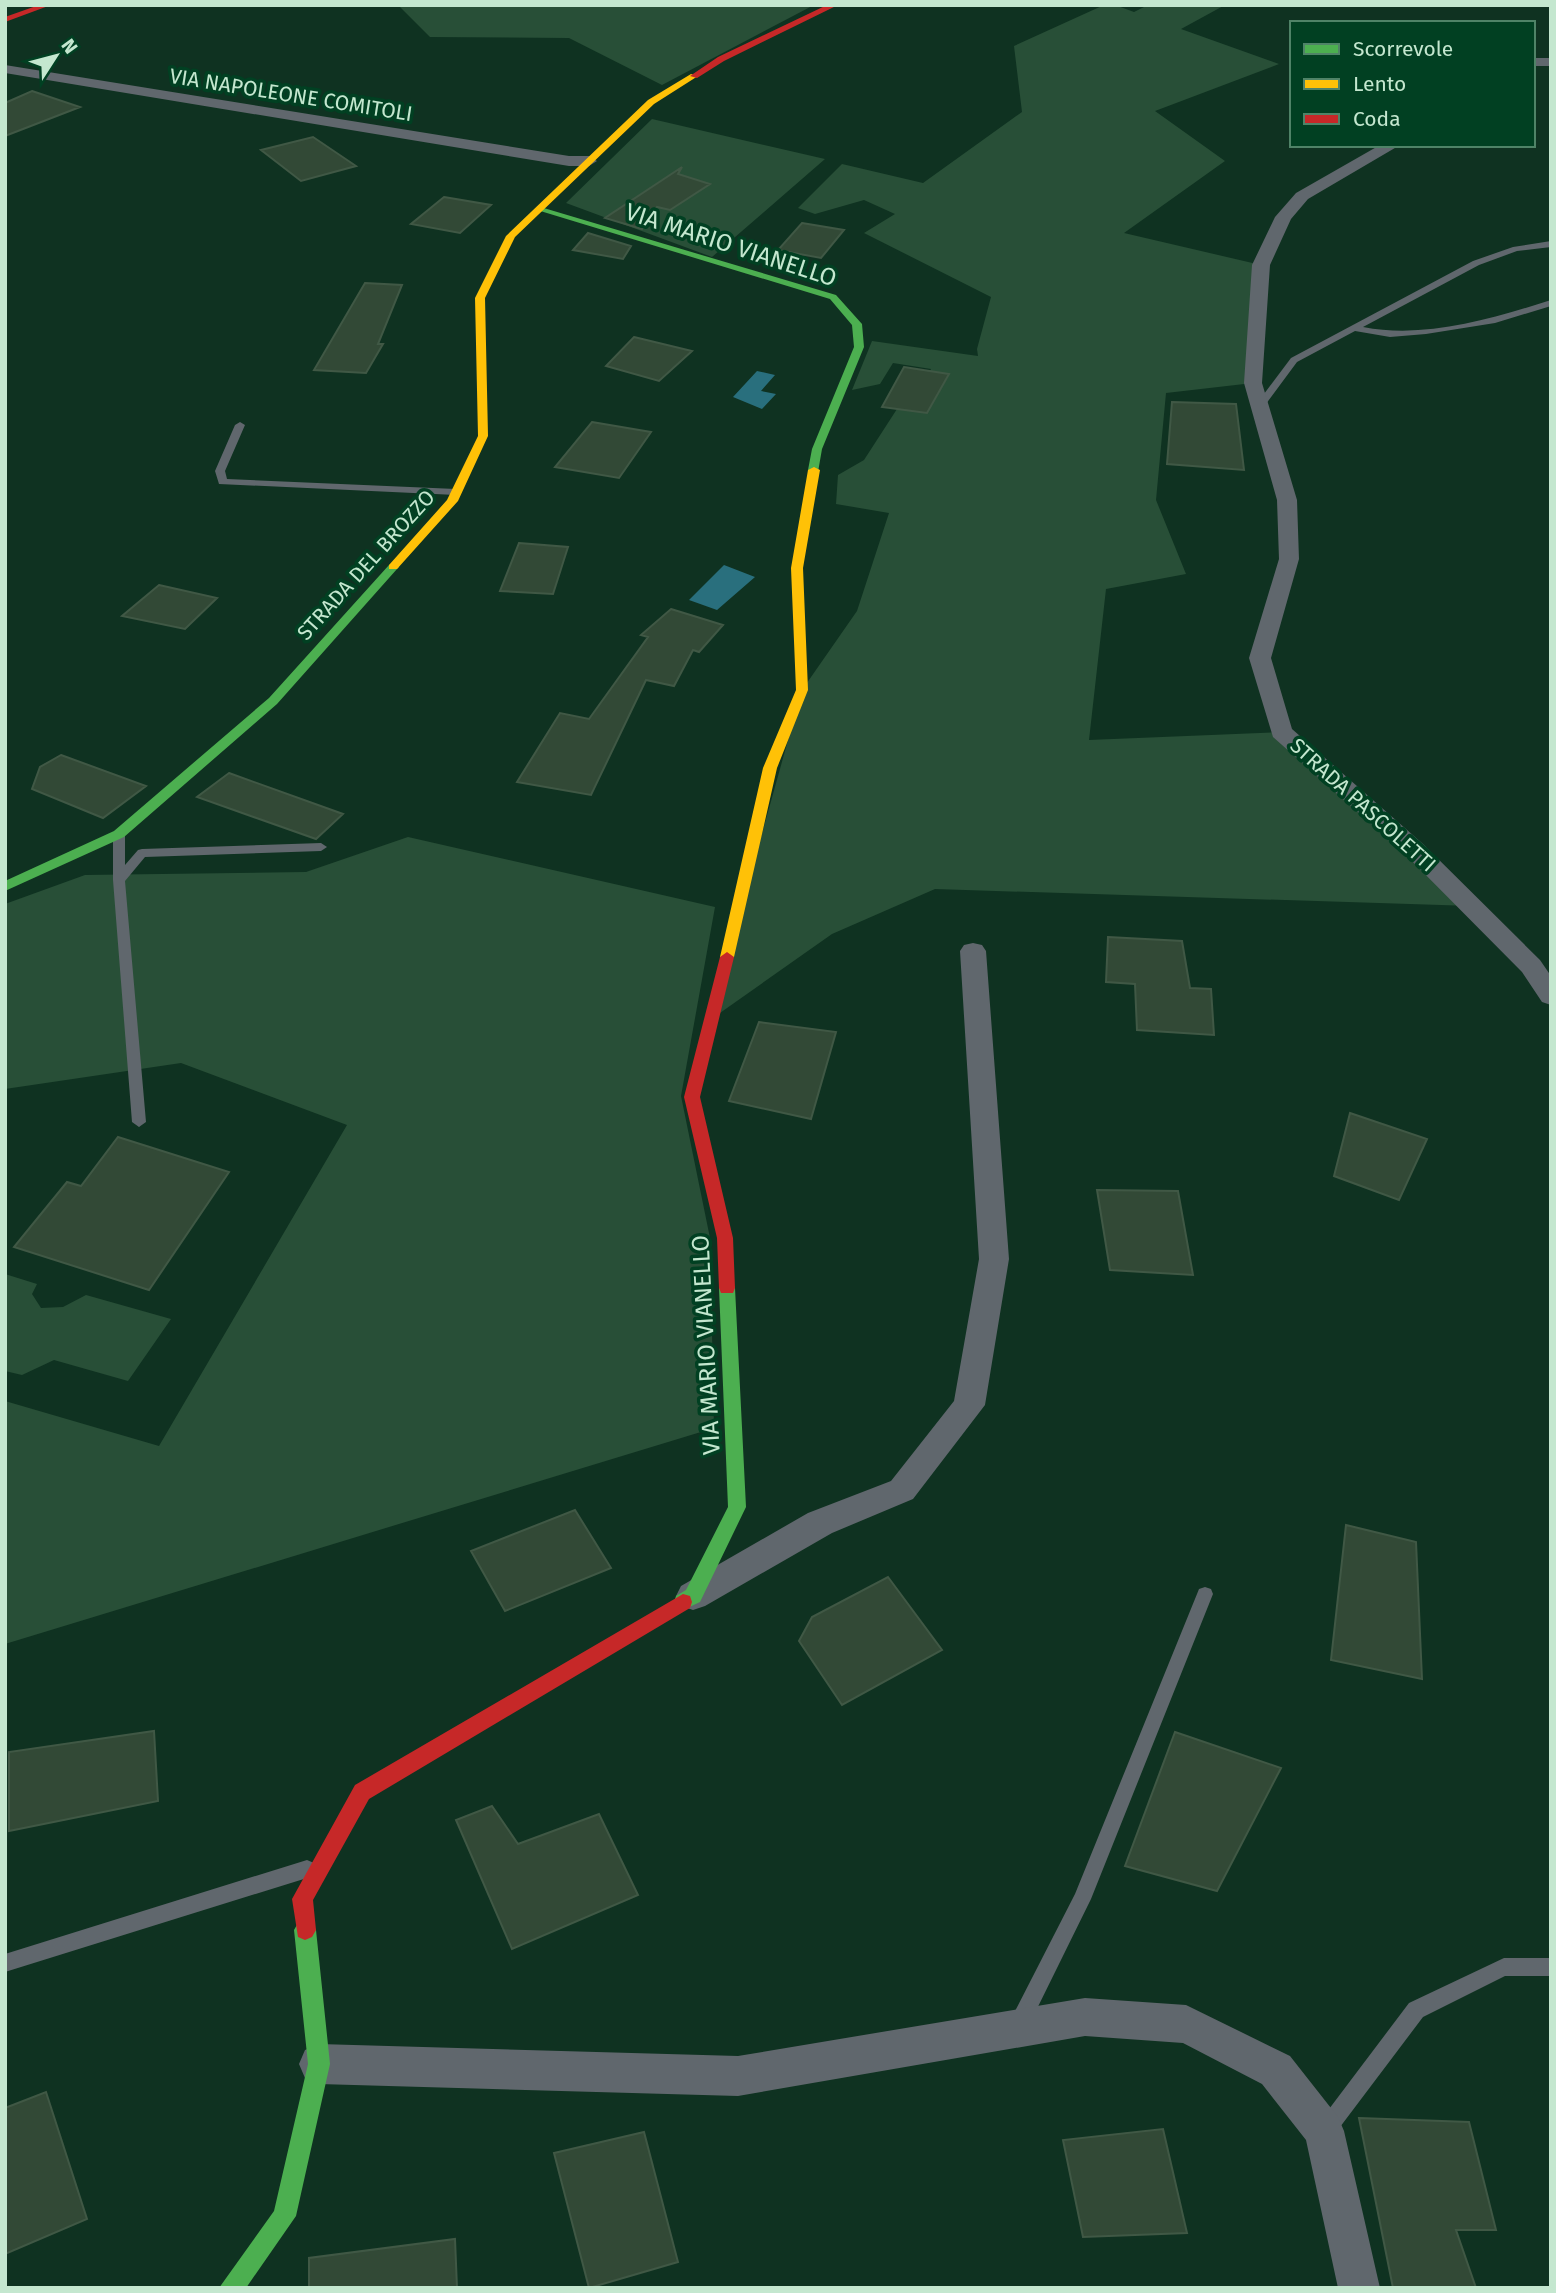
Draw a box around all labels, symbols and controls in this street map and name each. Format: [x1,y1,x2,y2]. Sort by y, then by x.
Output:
north arrow [21,21,91,91]
legend [1290,21,1535,147]
text: N [56,34,82,58]
text: Scorrevole [1353,36,1453,62]
street label: VIA NAPOLEONE COMITOLI [168,63,414,127]
text: Lento [1353,71,1406,97]
text: Coda [1353,106,1401,132]
street label: VIA MARIO VIANELLO [622,198,840,292]
street label: STRADA DEL BROZZO [292,484,440,646]
street label: STRADA PASCOLETTI [1285,733,1441,877]
street label: VIA MARIO VIANELLO [686,1234,726,1456]

